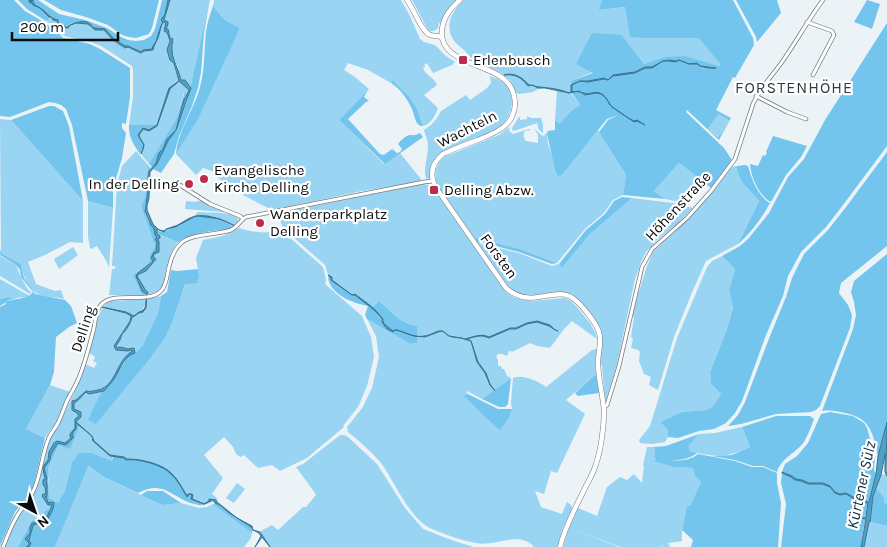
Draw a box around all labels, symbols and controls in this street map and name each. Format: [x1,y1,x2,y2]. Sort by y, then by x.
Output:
scale bar [12,10,119,42]
text: 200 m [20,18,64,36]
place label: Erlenbusch [473,51,550,69]
marker: Erlenbusch [457,54,469,66]
district label: FORSTENHÖHE [735,78,853,97]
street label: Wachteln [434,106,500,152]
place label: Evangelische Kirche Delling [214,161,310,196]
street label: Höhenstraße [641,168,715,244]
marker: Evangelische Kirche Delling [198,173,210,185]
place label: In der Delling [89,175,180,193]
marker: In der Delling [183,178,195,190]
place label: Delling Abzw. [444,181,534,199]
marker: Delling Abzw. [428,184,440,196]
place label: Wanderparkplatz Delling [270,205,387,240]
marker: Wanderparkplatz Delling [254,217,266,229]
street label: Forsten [477,230,521,282]
street label: Delling [67,303,99,355]
water label: Kürtener Sülz [842,439,880,531]
north arrow [10,487,60,537]
text: N [34,512,52,531]

